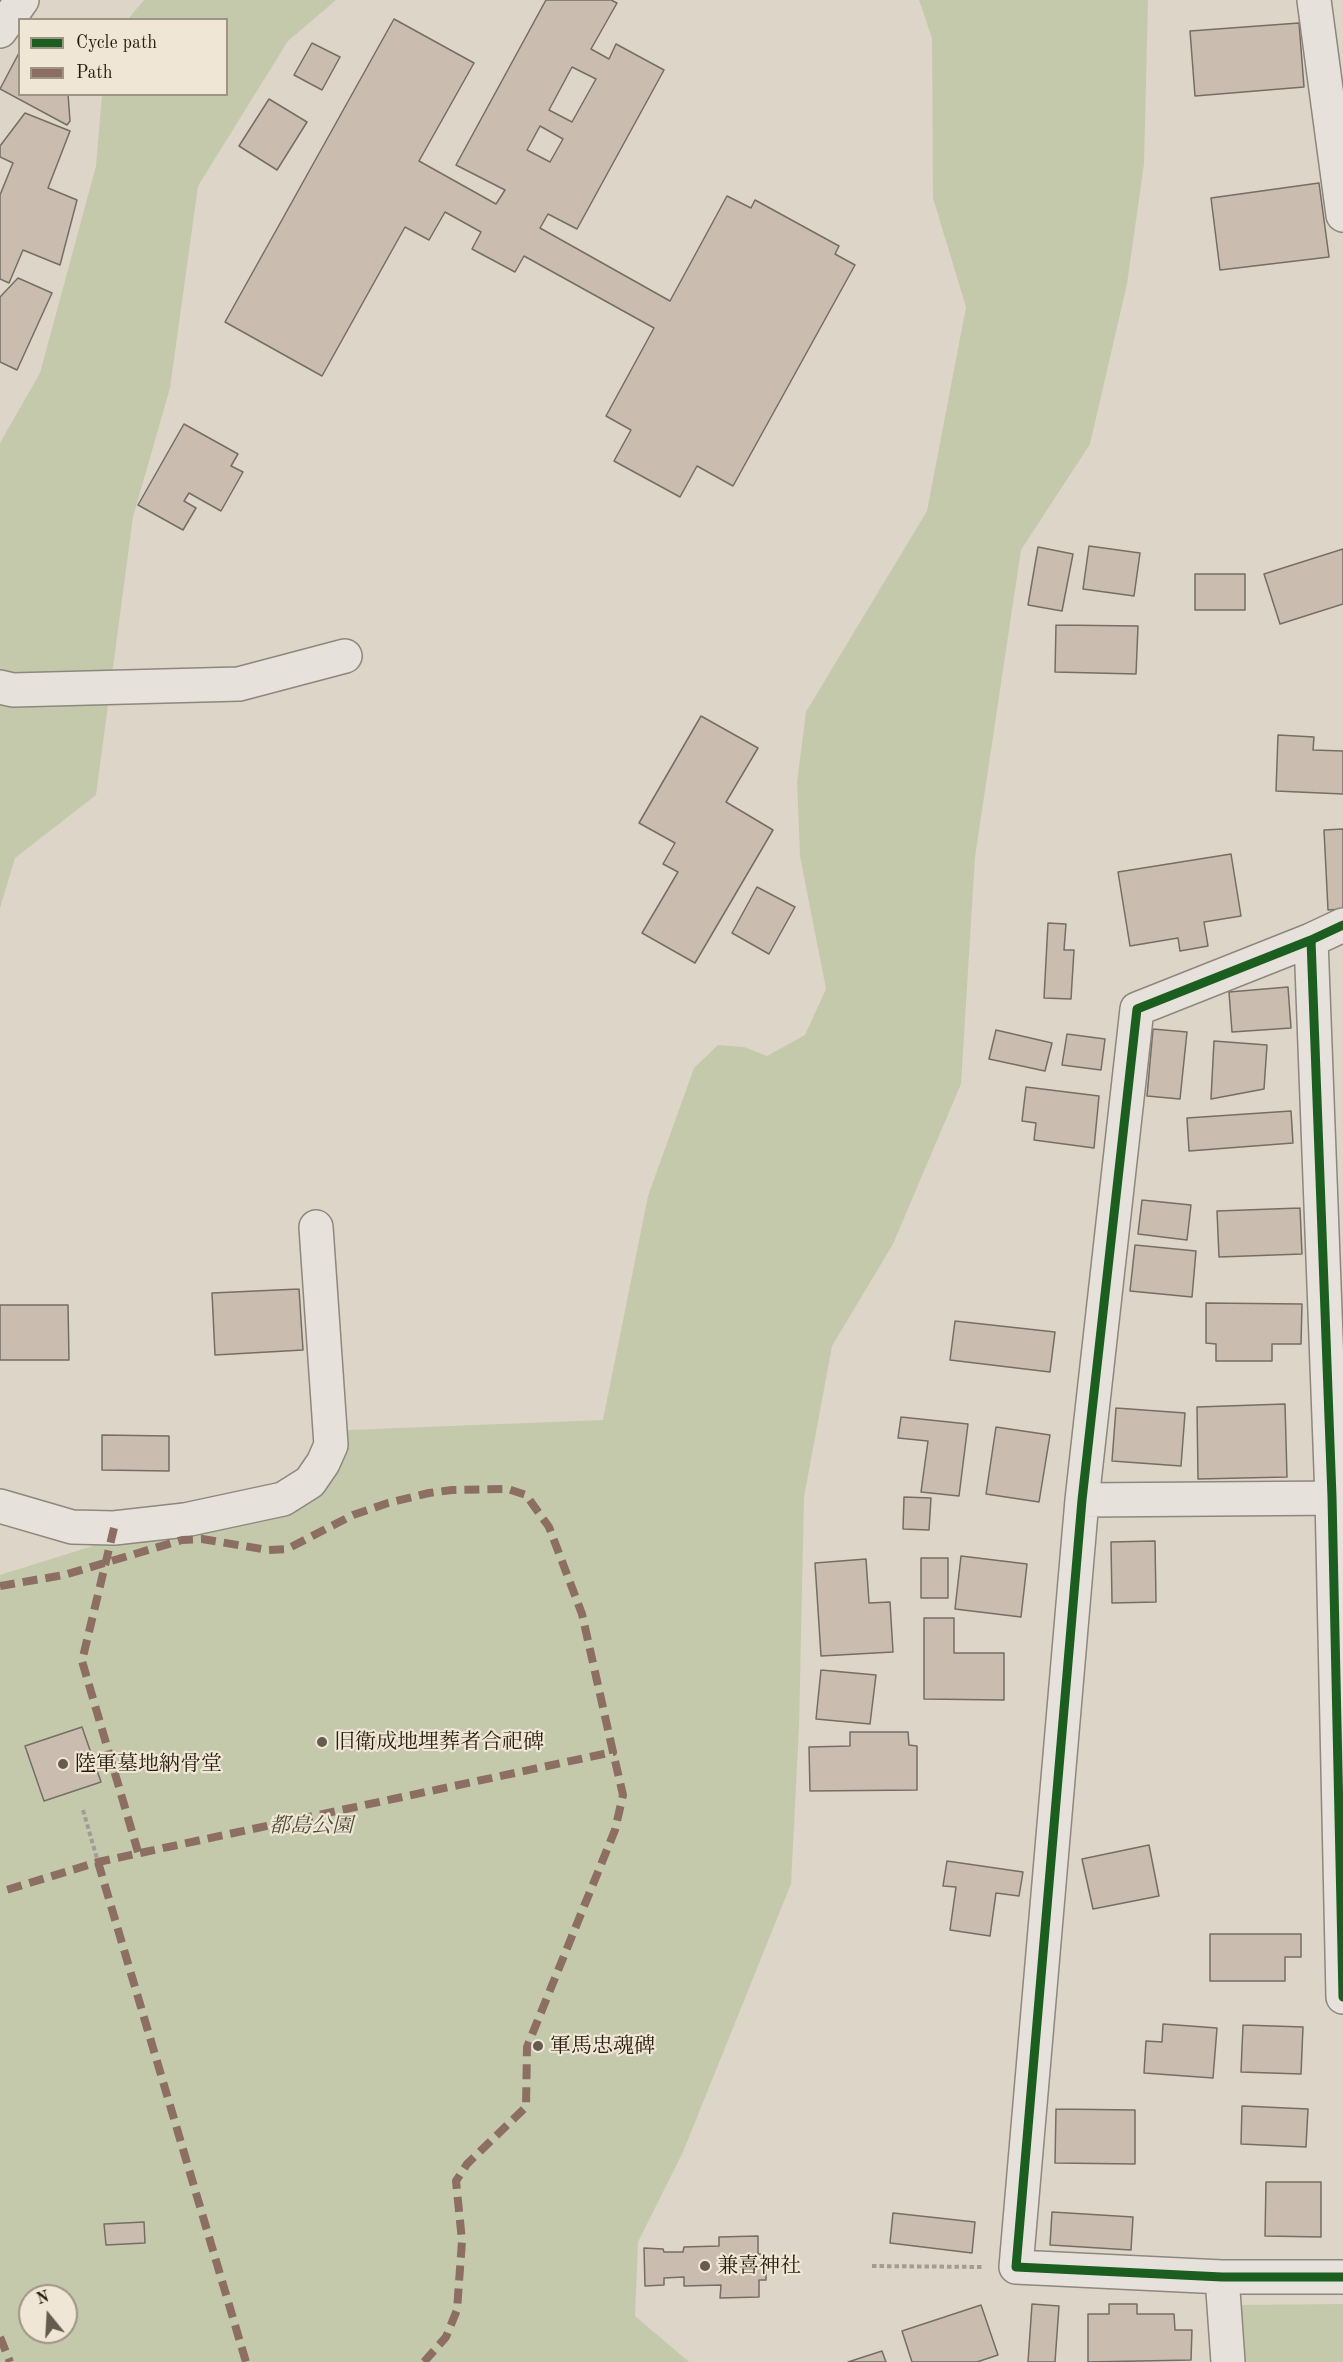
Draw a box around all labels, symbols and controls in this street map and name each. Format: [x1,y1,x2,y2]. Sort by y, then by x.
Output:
legend [18,18,228,96]
text: Cycle path [76,34,157,52]
text: Path [76,64,112,82]
place label: 旧衛成地埋葬者合祀碑 [334,1729,544,1755]
marker: 旧衛成地埋葬者合祀碑 [315,1735,329,1749]
place label: 陸軍墓地納骨堂 [75,1751,222,1777]
marker: 陸軍墓地納骨堂 [56,1757,70,1771]
park label: 都島公園 [269,1813,353,1839]
place label: 軍馬忠魂碑 [550,2033,655,2059]
marker: 軍馬忠魂碑 [531,2039,545,2053]
place label: 兼喜神社 [717,2253,801,2279]
marker: 兼喜神社 [698,2259,712,2273]
north arrow [18,2284,78,2344]
text: N [35,2289,51,2308]

